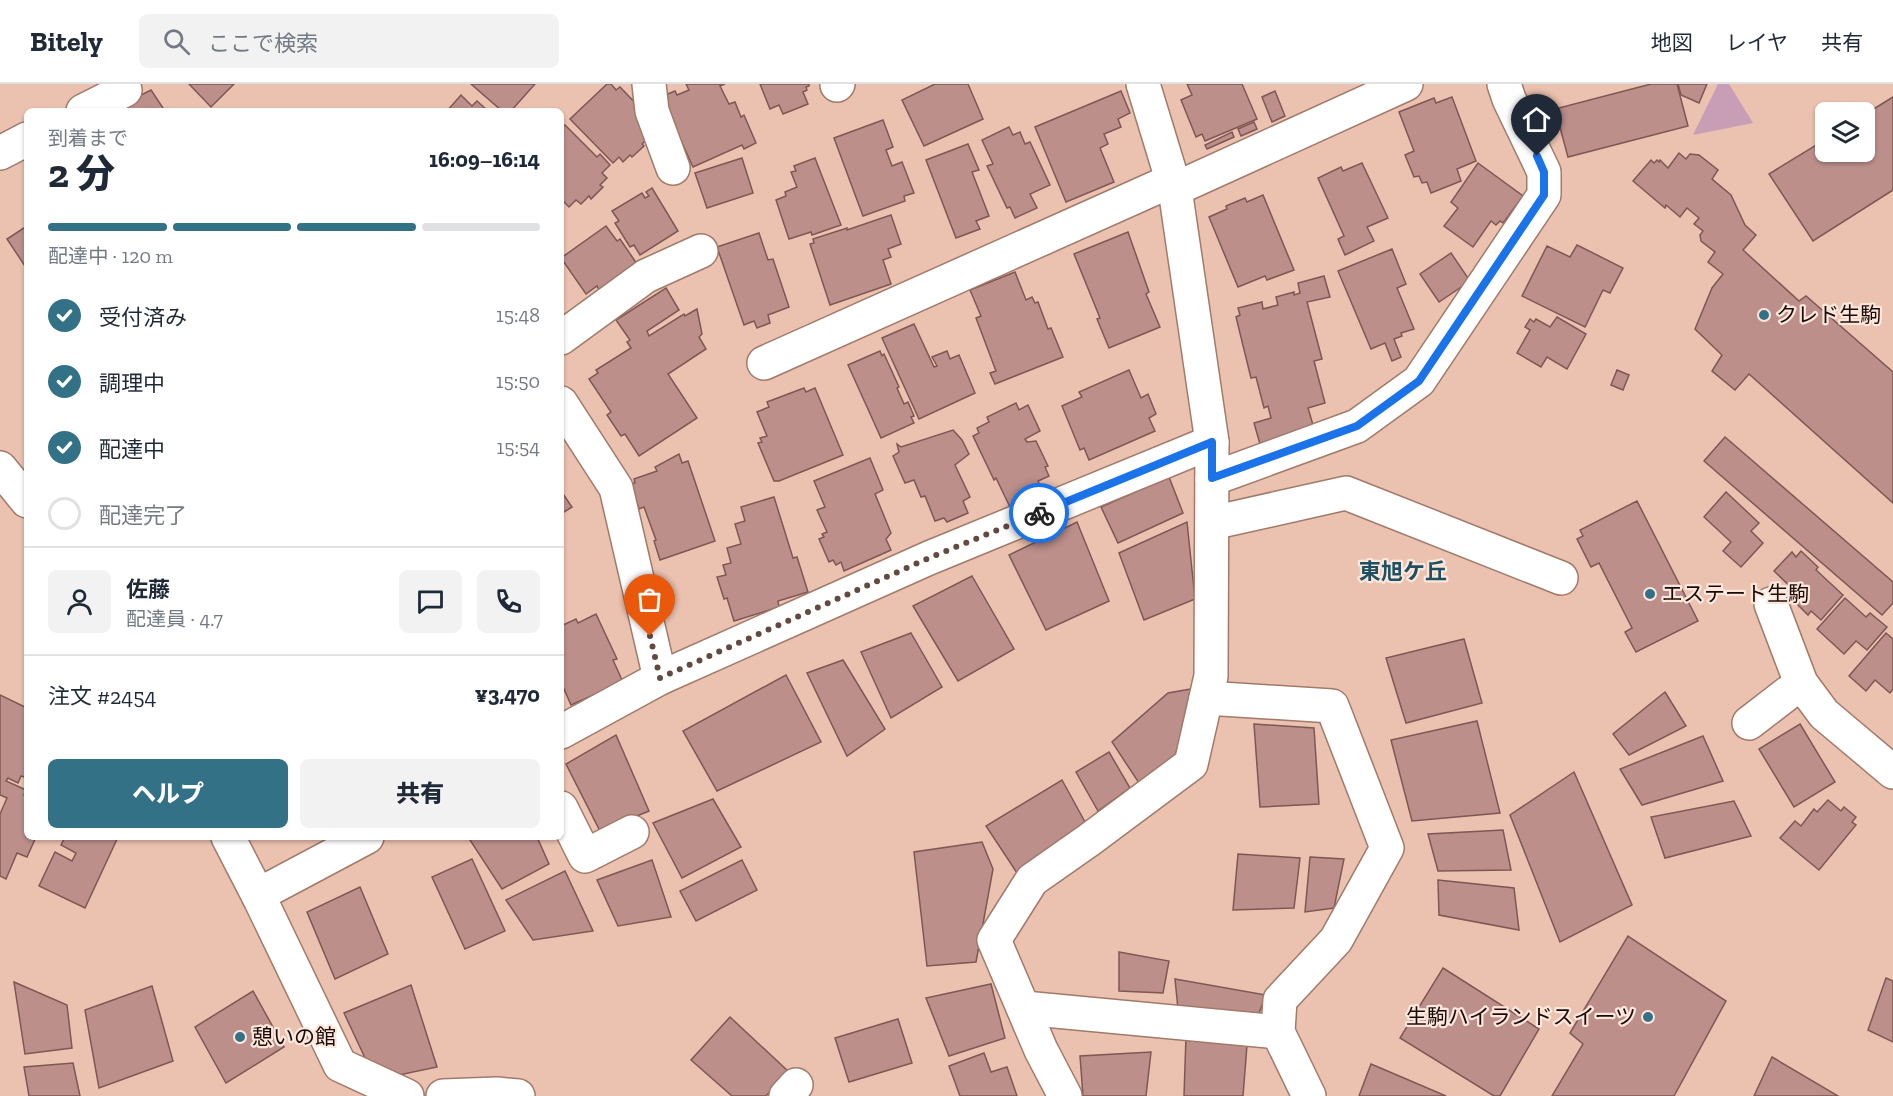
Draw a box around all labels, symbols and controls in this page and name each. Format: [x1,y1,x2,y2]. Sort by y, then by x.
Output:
search box [139,14,559,68]
text: Bitely [30,25,103,58]
icon: search [160,25,193,58]
text: ここで検索 [208,30,318,57]
text: 地図 [1651,30,1693,55]
text: レイヤ [1726,30,1788,55]
text: 共有 [1821,30,1863,55]
pin [1511,94,1562,156]
map controls [1815,102,1875,162]
button: layers [1815,102,1875,162]
icon: home [1520,103,1553,136]
text: 到着まで [48,126,128,150]
text: 16:09–16:14 [429,146,540,173]
text: 2 分 [48,150,115,197]
text: 配達中 · 120 m [48,244,173,268]
icon: check [48,299,81,332]
place label: クレド生駒 [1776,302,1881,327]
text: 15:48 [496,303,540,327]
text: 受付済み [99,304,187,331]
marker: クレド生駒 [1757,308,1771,322]
icon: check [48,365,81,398]
text: 15:50 [496,369,540,393]
text: 調理中 [99,370,165,397]
icon: check [48,431,81,464]
text: 15:54 [497,435,540,459]
text: 配達中 [99,436,165,463]
courier [1009,483,1069,543]
icon: bike [1023,497,1056,530]
text: 配達完了 [99,502,187,529]
district label: 東旭ケ丘 [1359,558,1447,585]
button: person [48,570,111,633]
button: chat [399,570,462,633]
button: phone [477,570,540,633]
pin [624,574,675,636]
text: 佐藤 [126,576,170,603]
place label: エステート生駒 [1662,581,1809,606]
icon: bag [633,583,666,616]
marker: エステート生駒 [1643,587,1657,601]
text: 配達員 · 4.7 [126,607,223,631]
text: ¥3,470 [475,681,540,708]
text: 注文 #2454 [48,683,156,710]
button: ヘルプ [48,759,288,828]
button: 共有 [300,759,540,828]
place label: 生駒ハイランドスイーツ [1406,1004,1636,1029]
marker: 生駒ハイランドスイーツ [1641,1010,1655,1024]
place label: 憩いの館 [252,1024,336,1049]
marker: 憩いの館 [233,1030,247,1044]

